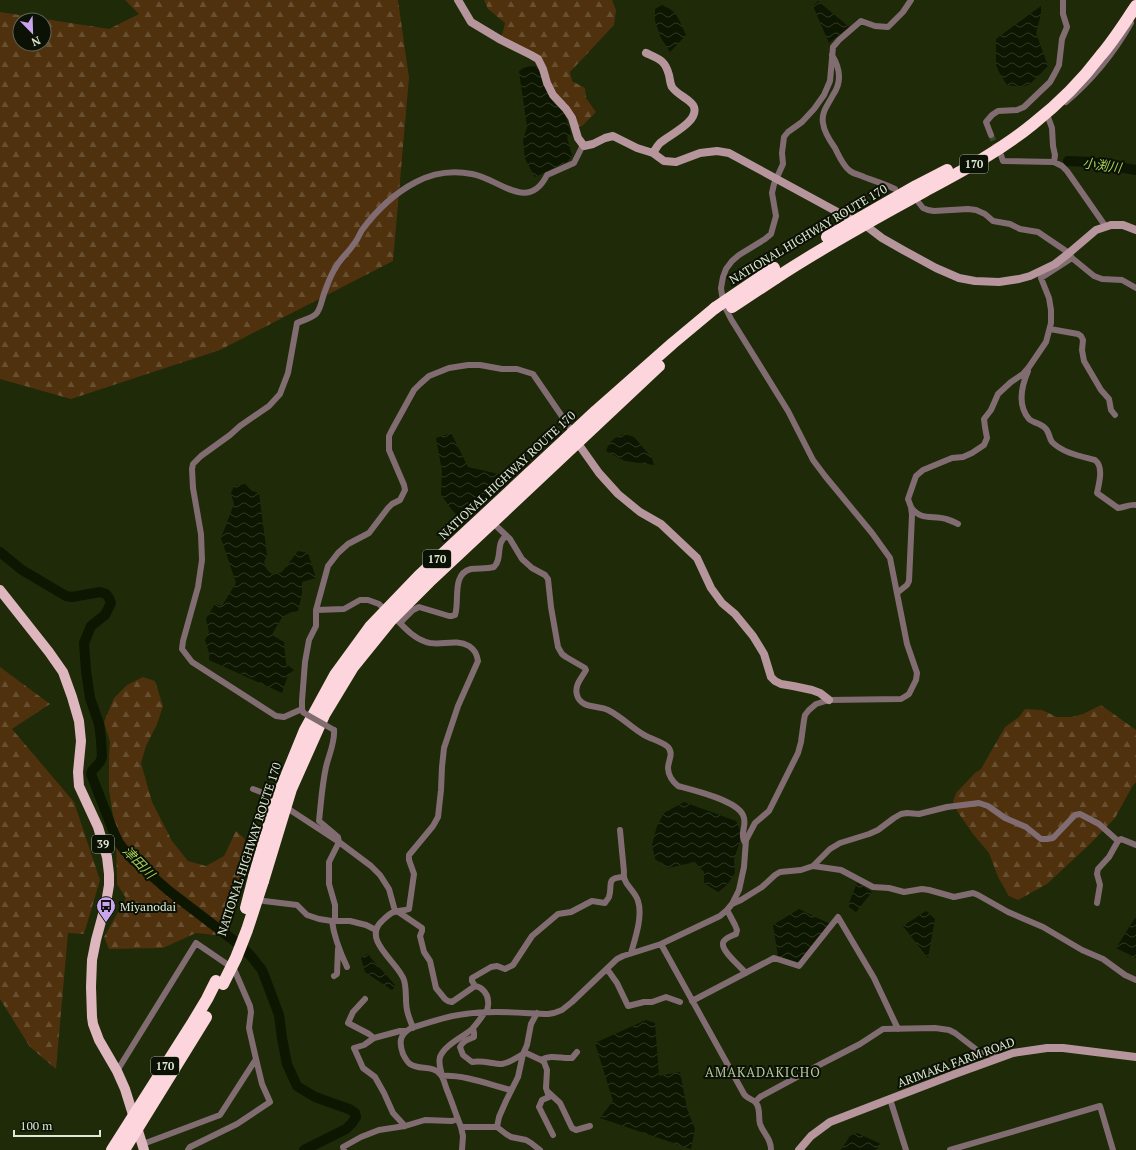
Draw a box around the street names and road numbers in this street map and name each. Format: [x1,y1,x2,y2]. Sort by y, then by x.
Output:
road number: 170 [960,155,988,173]
street label: NATIONAL HIGHWAY ROUTE 170 [726,181,890,287]
street label: NATIONAL HIGHWAY ROUTE 170 [435,408,579,542]
road number: 170 [423,550,451,568]
street label: NATIONAL HIGHWAY ROUTE 170 [214,760,284,938]
road number: 39 [92,835,114,853]
street label: ARIMAKA FARM ROAD [895,1034,1017,1090]
road number: 170 [151,1057,179,1075]

